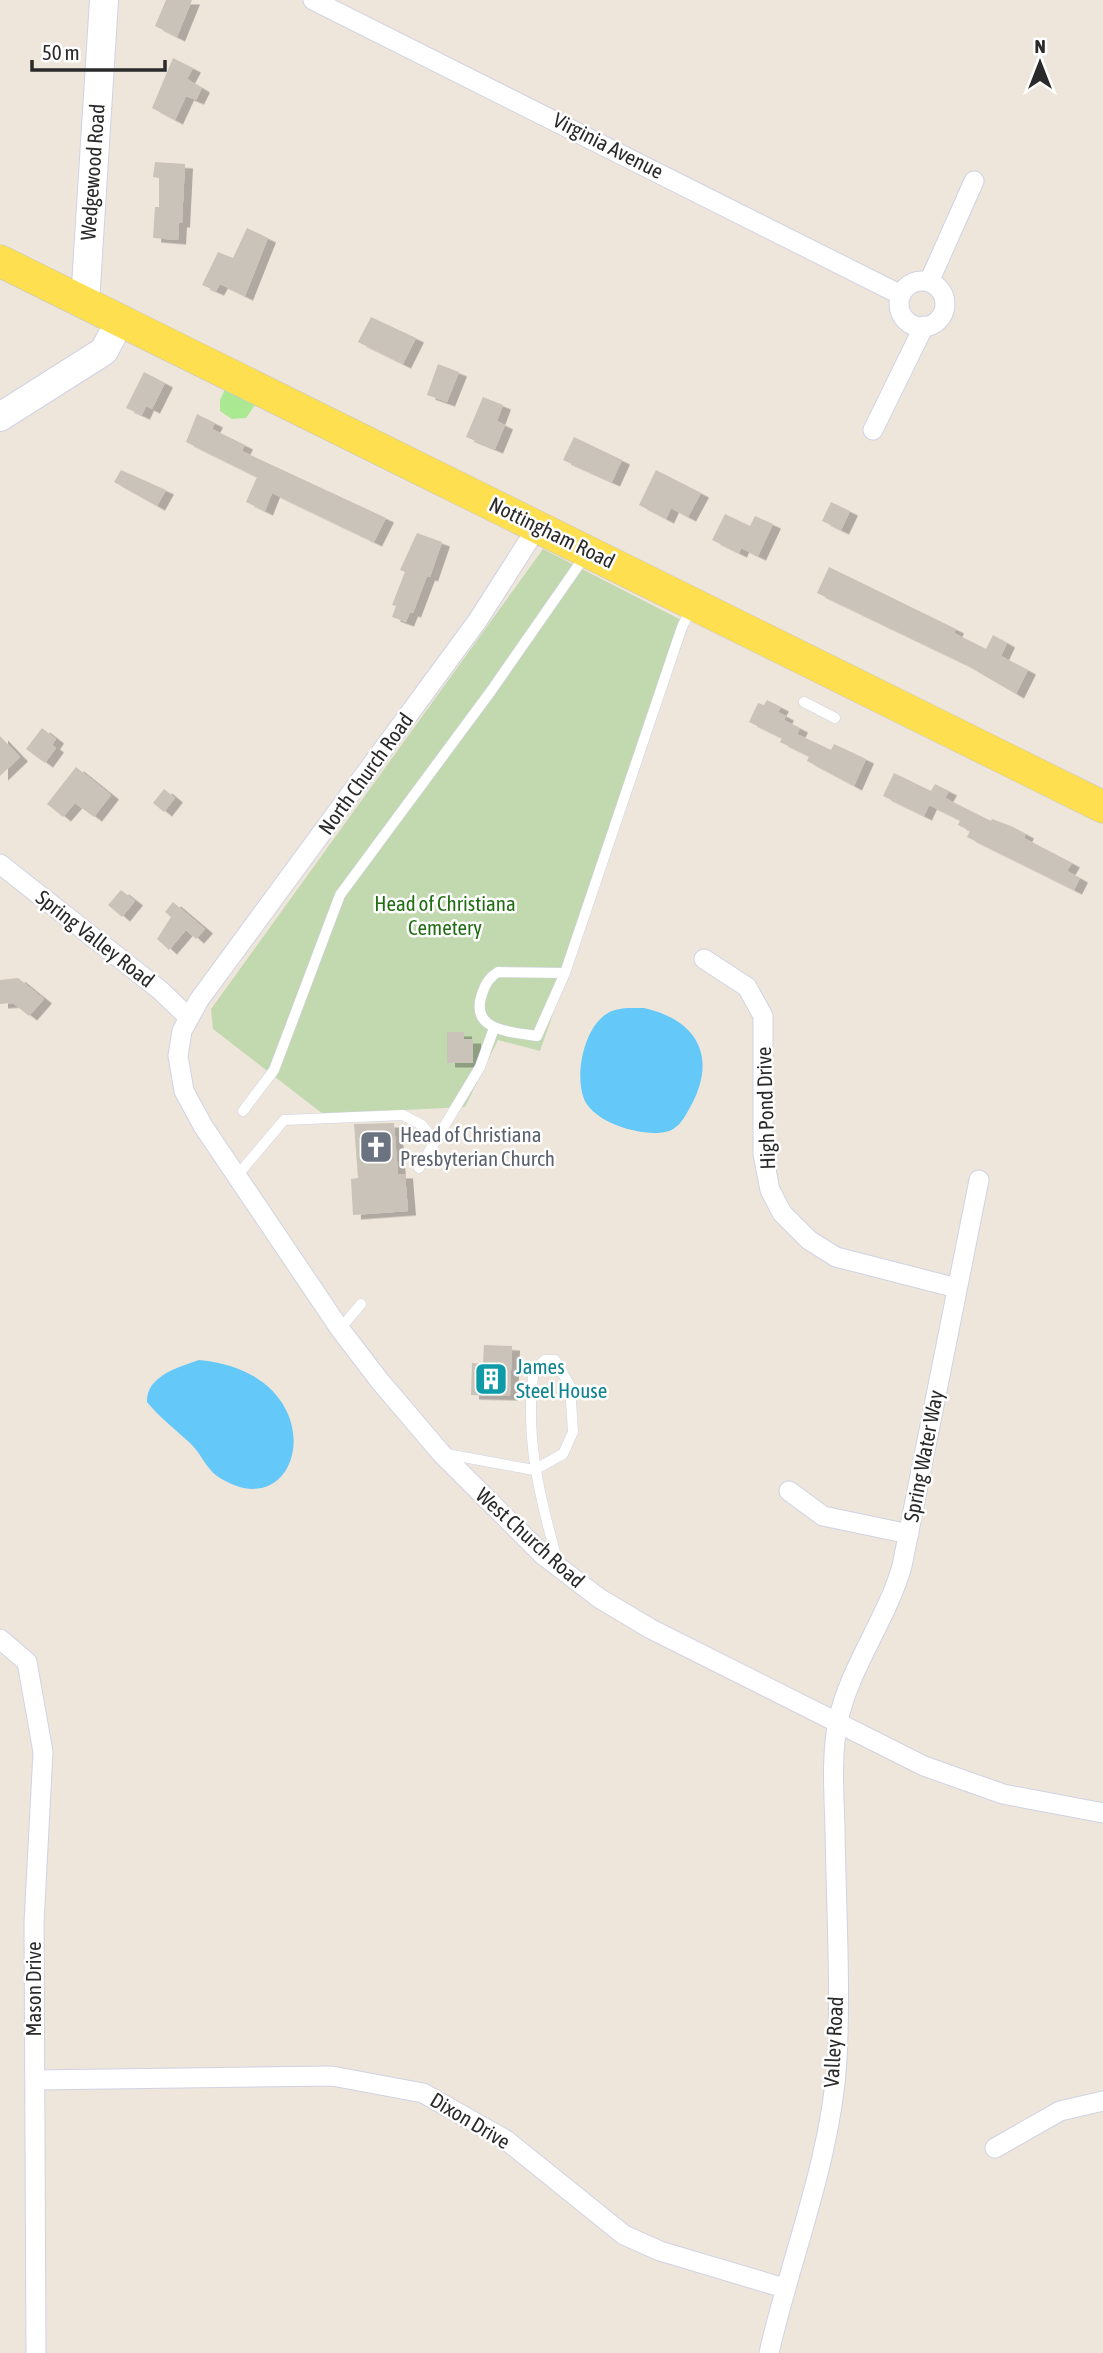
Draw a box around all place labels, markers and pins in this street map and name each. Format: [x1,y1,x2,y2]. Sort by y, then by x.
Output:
place label: Head of Christiana Presbyterian Church [400,1122,555,1170]
church icon: Head of Christiana Presbyterian Church [357,1128,395,1166]
place label: James Steel House [516,1354,607,1402]
building icon: James Steel House [472,1360,510,1398]

